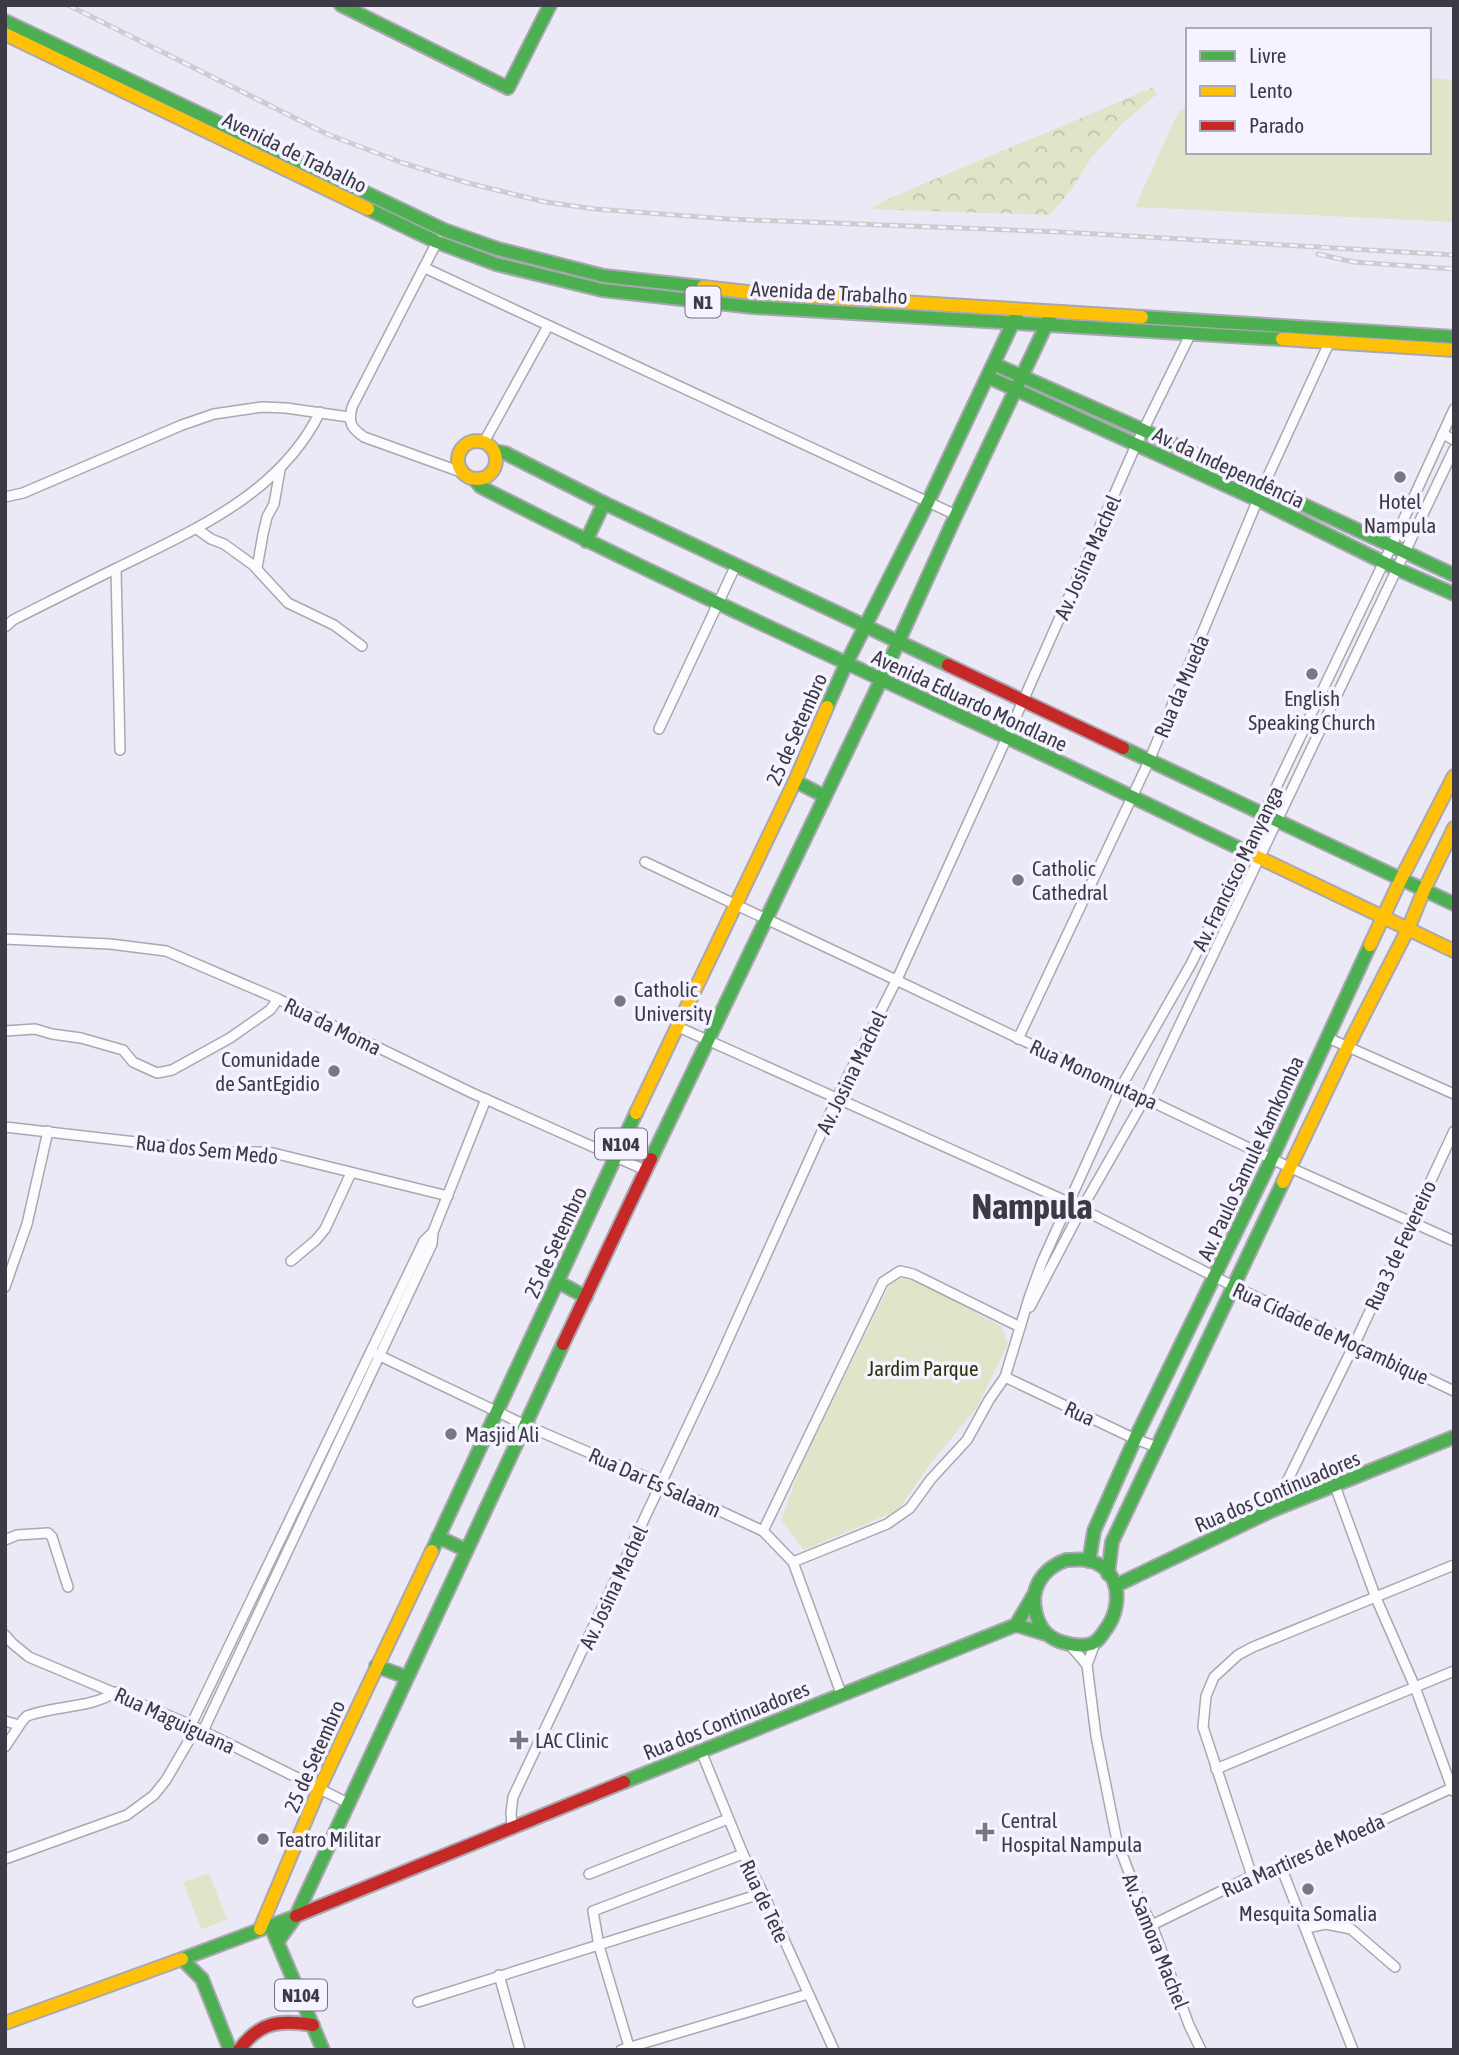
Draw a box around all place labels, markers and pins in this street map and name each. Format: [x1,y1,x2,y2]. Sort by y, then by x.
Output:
marker: Hotel Nampula [1392,469,1408,485]
place label: Hotel Nampula [1364,489,1436,537]
marker: English Speaking Church [1304,666,1320,682]
place label: English Speaking Church [1248,686,1376,734]
place label: Catholic Cathedral [1032,856,1108,904]
marker: Catholic Cathedral [1010,872,1026,888]
place label: Catholic University [634,977,713,1025]
marker: Catholic University [612,993,628,1009]
place label: Comunidade de SantEgidio [215,1047,320,1095]
marker: Comunidade de SantEgidio [326,1063,342,1079]
place label: Masjid Ali [465,1422,539,1446]
marker: Masjid Ali [443,1426,459,1442]
place label: LAC Clinic [535,1728,609,1752]
marker: LAC Clinic [509,1730,529,1750]
place label: Central Hospital Nampula [1001,1808,1142,1856]
marker: Central Hospital Nampula [975,1822,995,1842]
place label: Teatro Militar [277,1827,381,1851]
marker: Teatro Militar [255,1831,271,1847]
marker: Mesquita Somalia [1300,1881,1316,1897]
place label: Mesquita Somalia [1239,1901,1377,1925]

